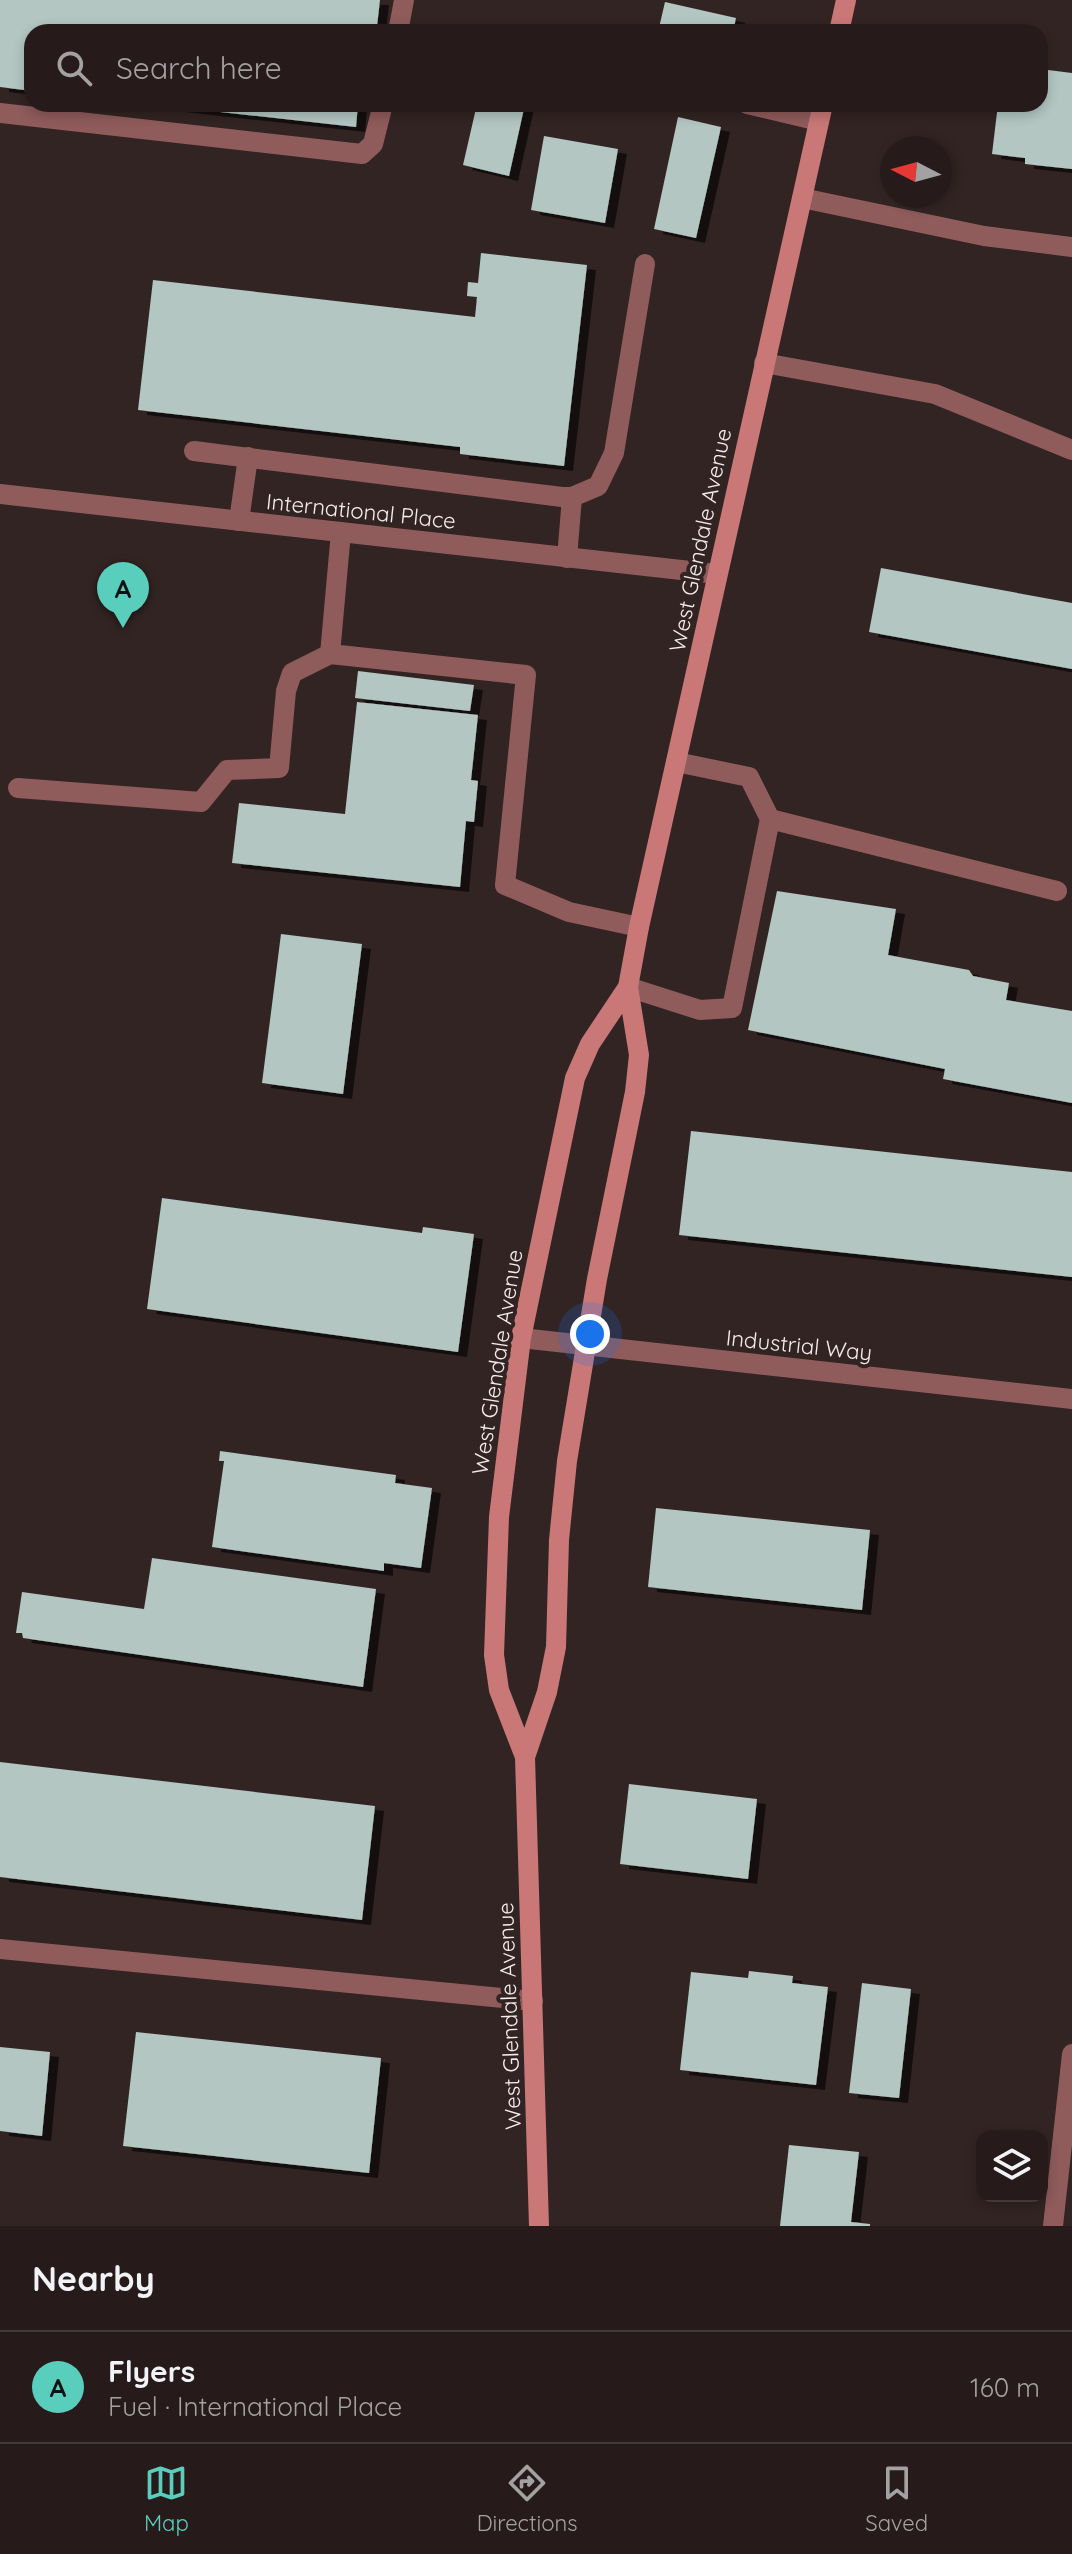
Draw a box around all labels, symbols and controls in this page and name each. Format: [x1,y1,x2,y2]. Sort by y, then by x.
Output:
search box [24,24,1048,112]
icon: search [52,46,96,90]
text: Search here [116,49,282,87]
north arrow [880,136,952,208]
street label: West Glendale Avenue [663,426,737,654]
street label: International Place [265,487,457,535]
pin: A [97,562,149,628]
street label: West Glendale Avenue [465,1247,529,1477]
your location [570,1314,610,1354]
street label: Industrial Way [725,1323,873,1367]
street label: West Glendale Avenue [491,1902,527,2130]
map controls [976,2130,1048,2202]
button: layers [976,2130,1048,2202]
text: Nearby [32,2257,155,2300]
text: Flyers [108,2352,195,2390]
text: A [50,2371,66,2404]
text: 160 m [970,2371,1040,2404]
text: Fuel · International Place [108,2390,402,2423]
tab: Map [144,2461,189,2537]
tab: Directions [477,2461,577,2537]
tab: Saved [865,2461,928,2537]

